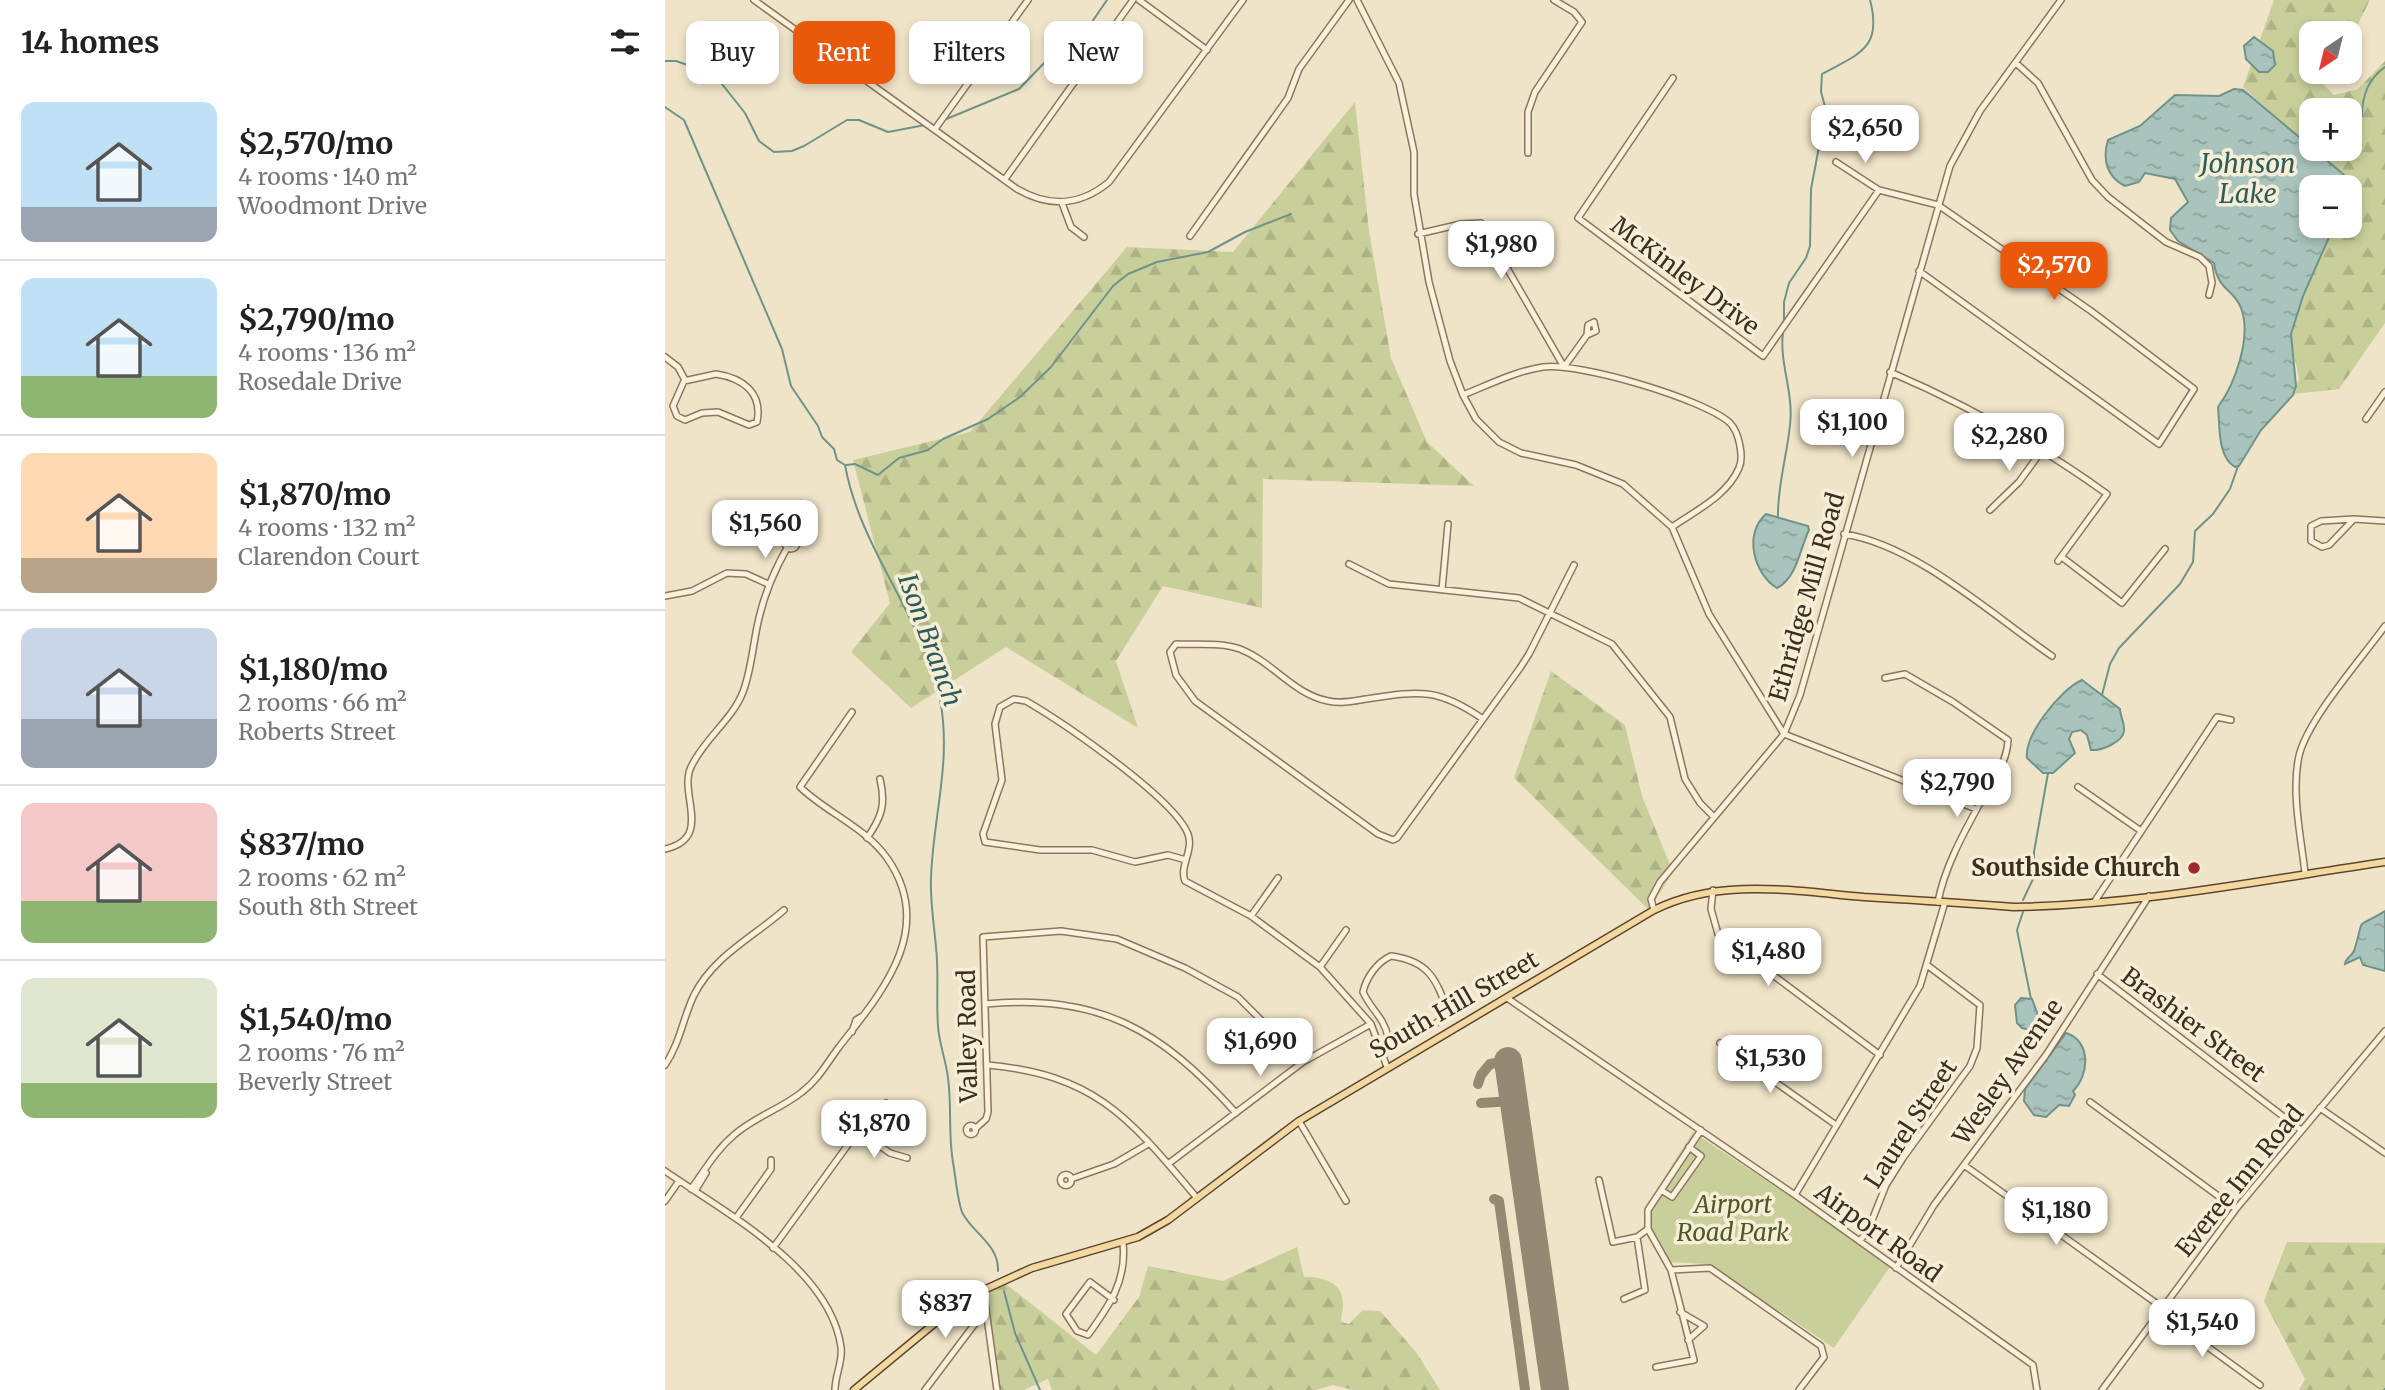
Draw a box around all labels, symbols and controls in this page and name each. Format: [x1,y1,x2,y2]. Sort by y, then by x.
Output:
chip: Buy [686,21,779,84]
chip: Rent [793,21,895,84]
chip: Filters [909,21,1030,84]
chip: New [1044,21,1143,84]
north arrow [2299,21,2363,84]
map controls [2299,21,2362,238]
text: 14 homes [21,23,159,61]
icon: filters [606,23,644,61]
button: + [2299,98,2362,161]
pin: $2,650 [1808,106,1922,165]
text: $2,650 [1827,113,1903,142]
text: $2,570/mo [238,124,393,162]
icon: home [77,130,161,214]
water label: Johnson Lake [2198,147,2295,210]
text: 4 rooms · 140 m² [238,162,417,191]
button: − [2299,175,2362,238]
text: Woodmont Drive [238,191,427,220]
street label: McKinley Drive [1605,210,1766,342]
pin: $1,980 [1444,222,1558,281]
text: $1,980 [1464,229,1538,258]
pin: $2,570 [1997,243,2111,302]
text: $2,570 [2016,250,2092,279]
text: $2,790/mo [238,300,394,338]
icon: home [77,306,161,390]
text: 4 rooms · 136 m² [238,338,416,367]
text: Rosedale Drive [238,367,402,396]
pin: $1,100 [1795,400,1909,459]
text: $1,100 [1816,407,1888,436]
pin: $2,280 [1952,414,2066,473]
text: $2,280 [1970,421,2048,450]
text: $1,870/mo [238,475,391,513]
icon: home [77,481,161,565]
street label: Ethridge Mill Road [1762,489,1851,705]
pin: $1,560 [708,500,822,560]
text: $1,560 [728,508,802,537]
text: 4 rooms · 132 m² [238,513,415,542]
text: Clarendon Court [238,542,419,571]
water label: Ison Branch [891,569,970,711]
text: $1,180/mo [238,650,388,688]
icon: home [77,656,161,740]
text: 2 rooms · 66 m² [238,688,407,717]
text: Roberts Street [238,717,396,746]
pin: $2,790 [1900,760,2014,819]
text: $2,790 [1919,767,1995,796]
text: $837/mo [238,825,364,863]
icon: home [77,831,161,915]
place label: Southside Church [1971,852,2180,883]
marker: Southside Church [2186,860,2202,876]
text: 2 rooms · 62 m² [238,863,406,892]
text: South 8th Street [238,892,418,921]
pin: $1,480 [1711,928,1825,988]
text: $1,480 [1730,936,1806,965]
street label: South Hill Street [1364,943,1544,1066]
street label: Brashier Street [2115,960,2272,1089]
street label: Valley Road [951,969,984,1104]
street label: Wesley Avenue [1945,993,2069,1151]
text: $1,540/mo [238,1000,392,1038]
icon: home [77,1006,161,1090]
pin: $1,690 [1203,1018,1317,1078]
text: $1,690 [1223,1026,1297,1055]
pin: $1,530 [1713,1036,1827,1095]
text: 2 rooms · 76 m² [238,1038,405,1067]
text: $1,530 [1734,1043,1806,1072]
street label: Laurel Street [1857,1053,1964,1194]
text: Beverly Street [238,1067,392,1096]
street label: Everee Inn Road [2169,1099,2310,1263]
pin: $1,870 [817,1100,931,1160]
text: $1,870 [837,1108,911,1137]
street label: Airport Road [1808,1176,1948,1289]
pin: $1,180 [1999,1188,2113,1247]
park label: Airport Road Park [1677,1189,1789,1248]
text: $1,180 [2021,1195,2091,1224]
pin: $837 [904,1280,986,1340]
text: $837 [918,1288,972,1317]
pin: $1,540 [2145,1300,2259,1359]
text: $1,540 [2165,1307,2239,1336]

